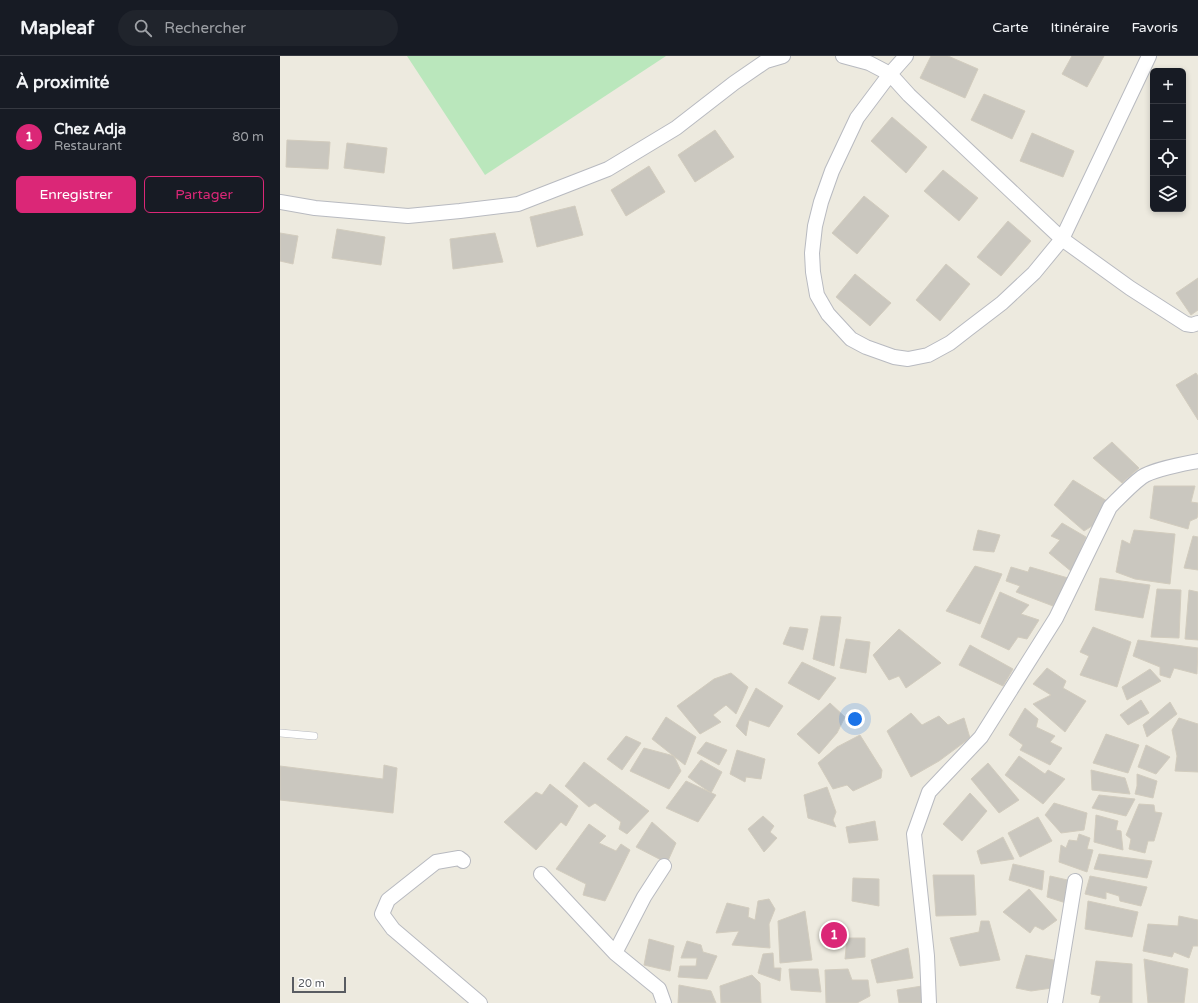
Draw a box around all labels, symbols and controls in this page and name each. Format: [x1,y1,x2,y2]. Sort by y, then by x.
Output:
search box [118,10,398,46]
text: Mapleaf [20,17,94,39]
icon: search [132,17,154,39]
text: Rechercher [164,19,246,37]
text: Carte [992,19,1028,36]
text: Itinéraire [1050,19,1109,36]
text: Favoris [1131,19,1178,36]
map controls [1150,68,1186,212]
button: + [1150,68,1186,104]
text: À proximité [16,72,109,93]
button: − [1150,104,1186,140]
text: Chez Adja [54,120,126,138]
text: 1 [25,129,33,145]
text: 80 m [232,129,264,145]
text: Restaurant [54,138,122,154]
button: locate [1150,140,1186,176]
button: Enregistrer [16,176,136,213]
button: Partager [144,176,264,213]
button: layers [1150,176,1186,212]
your location [845,709,865,729]
pin: 1 [821,920,847,950]
scale bar [292,975,346,994]
text: 20 m [298,977,325,990]

